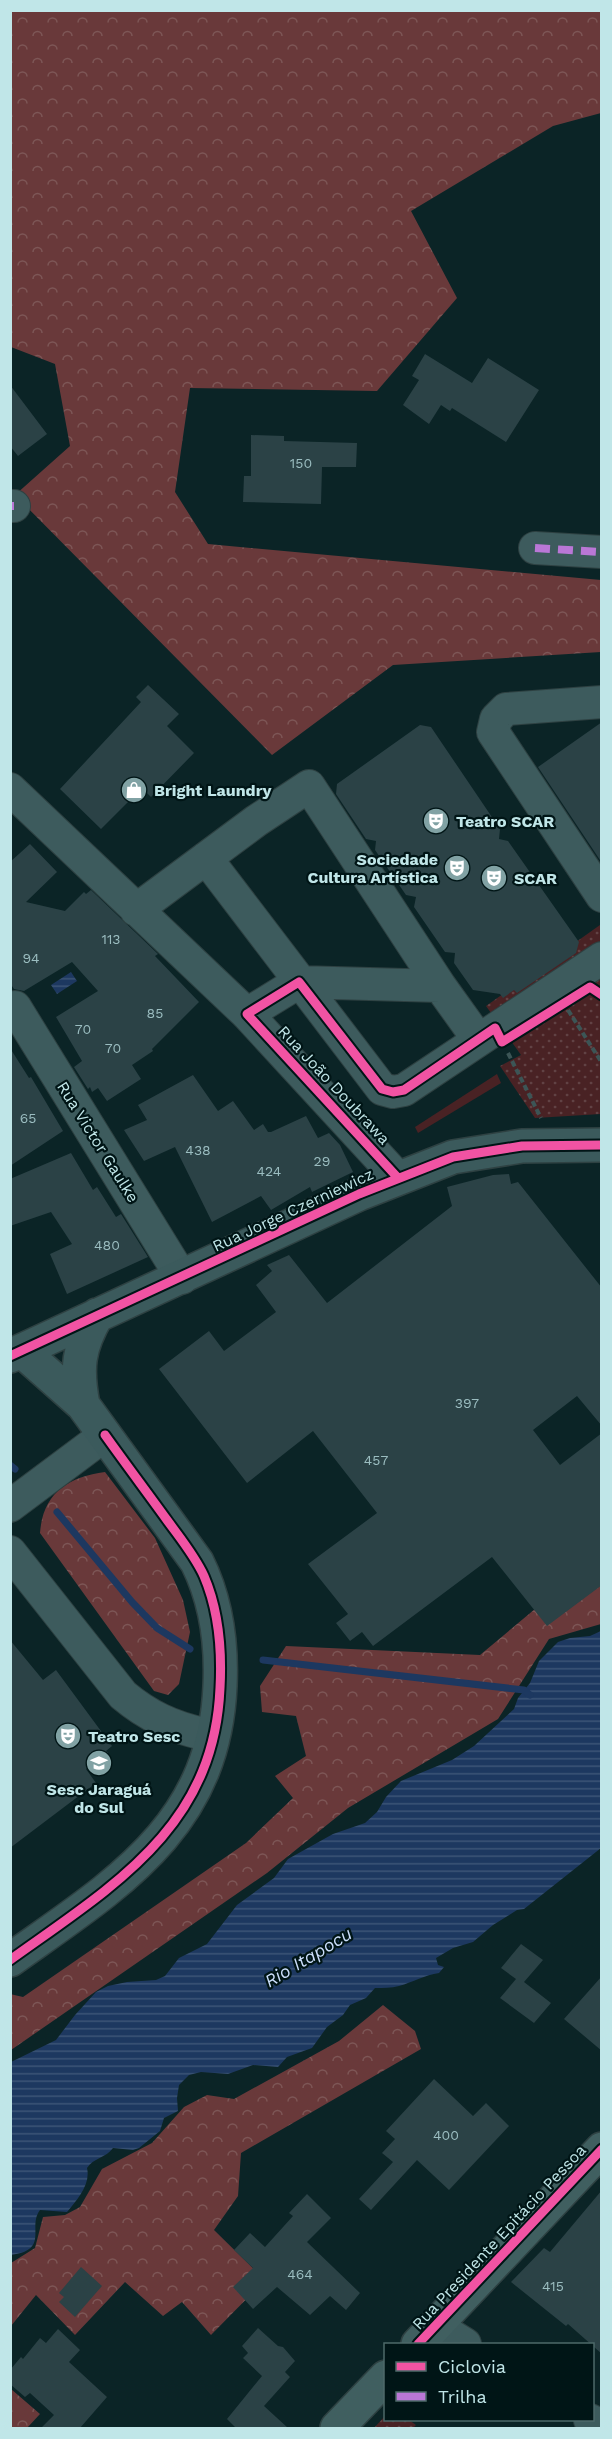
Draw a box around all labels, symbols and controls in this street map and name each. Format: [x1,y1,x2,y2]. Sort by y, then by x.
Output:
house number: 150 [290,455,312,471]
shop icon: Bright Laundry [119,775,149,805]
place label: Bright Laundry [154,781,273,800]
theatre icon: Teatro SCAR [421,806,451,836]
place label: Teatro SCAR [456,812,554,831]
place label: Sociedade Cultura Artística [308,850,439,887]
theatre icon: Sociedade Cultura Artística [442,853,472,883]
theatre icon: SCAR [479,863,509,893]
place label: SCAR [514,869,557,888]
house number: 113 [101,931,121,947]
house number: 94 [22,950,40,966]
house number: 85 [147,1005,163,1021]
house number: 70 [75,1021,91,1037]
street label: Rua João Doubrawa [274,1022,394,1148]
house number: 70 [105,1040,121,1056]
street label: Rua Victor Gaulke [53,1078,143,1206]
house number: 65 [20,1110,36,1126]
house number: 438 [185,1142,211,1158]
house number: 29 [314,1153,330,1169]
house number: 424 [257,1163,281,1179]
street label: Rua Jorge Czerniewicz [209,1164,377,1256]
house number: 480 [94,1237,120,1253]
house number: 397 [455,1395,479,1411]
house number: 457 [364,1452,388,1468]
theatre icon: Teatro Sesc [53,1721,83,1751]
place label: Teatro Sesc [88,1727,180,1746]
school or university icon: Sesc Jaraguá do Sul [84,1748,114,1778]
place label: Sesc Jaraguá do Sul [47,1780,152,1817]
water label: Rio Itapocu [260,1923,356,1991]
house number: 400 [433,2127,459,2143]
street label: Rua Presidente Epitácio Pessoa [408,2141,590,2333]
house number: 464 [287,2266,313,2282]
house number: 415 [542,2278,564,2294]
legend [384,2343,594,2421]
text: Ciclovia [438,2356,506,2377]
text: Trilha [438,2386,487,2407]

